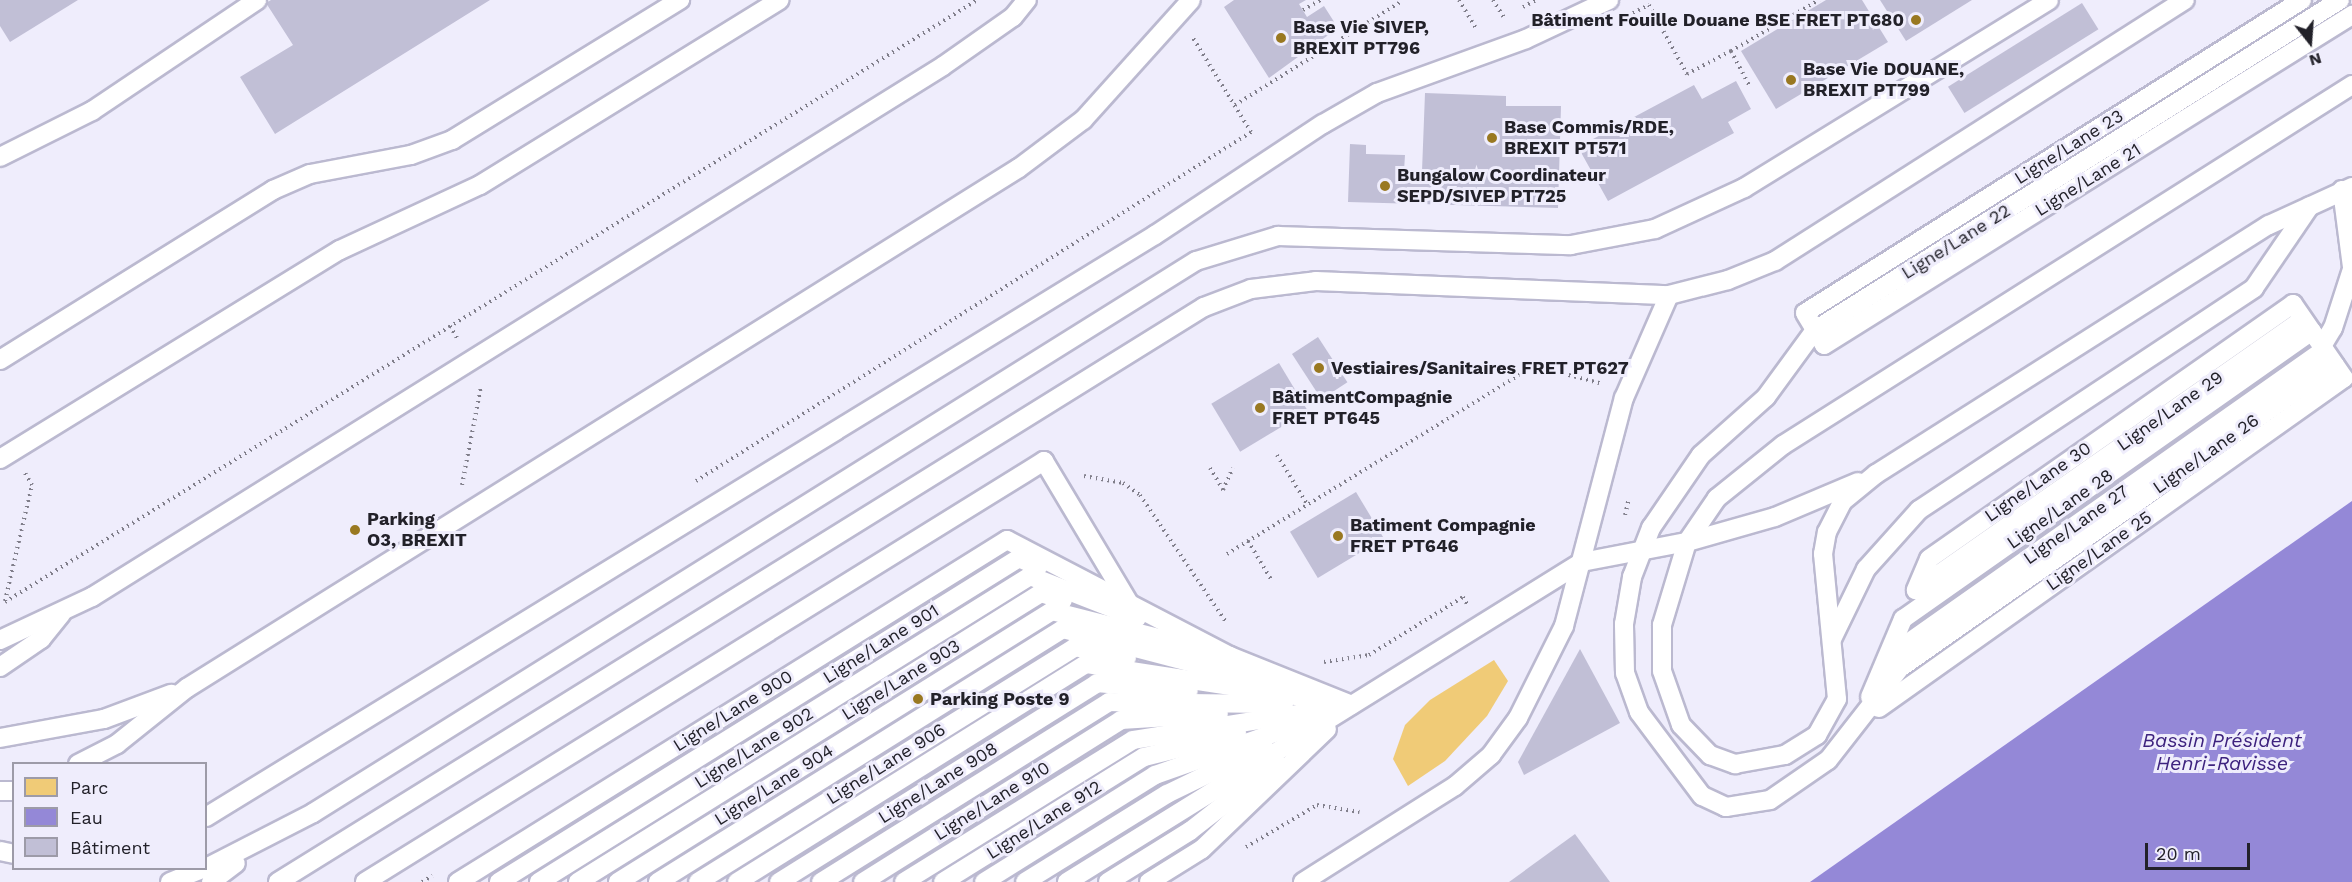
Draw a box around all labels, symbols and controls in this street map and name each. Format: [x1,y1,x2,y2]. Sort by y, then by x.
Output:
place label: Bâtiment Fouille Douane BSE FRET PT680 [1531,9,1904,31]
north arrow [2280,12,2340,72]
marker: Bâtiment Fouille Douane BSE FRET PT680 [1909,13,1923,27]
place label: Base Vie SIVEP, BREXIT PT796 [1293,17,1430,60]
marker: Base Vie SIVEP, BREXIT PT796 [1274,31,1288,45]
text: N [2307,49,2324,71]
place label: Base Vie DOUANE, BREXIT PT799 [1803,59,1965,101]
marker: Base Vie DOUANE, BREXIT PT799 [1784,73,1798,87]
street label: Ligne/Lane 23 [2011,105,2127,189]
place label: Base Commis/RDE, BREXIT PT571 [1504,117,1674,160]
marker: Base Commis/RDE, BREXIT PT571 [1485,131,1499,145]
street label: Ligne/Lane 21 [2031,139,2145,221]
place label: Bungalow Coordinateur SEPD/SIVEP PT725 [1397,165,1606,207]
marker: Bungalow Coordinateur SEPD/SIVEP PT725 [1378,179,1392,193]
street label: Ligne/Lane 22 [1898,200,2014,284]
place label: Vestiaires/Sanitaires FRET PT627 [1331,357,1629,379]
marker: Vestiaires/Sanitaires FRET PT627 [1312,361,1326,375]
street label: Ligne/Lane 29 [2113,366,2227,456]
place label: BâtimentCompagnie FRET PT645 [1272,387,1452,430]
marker: BâtimentCompagnie FRET PT645 [1253,401,1267,415]
street label: Ligne/Lane 26 [2149,409,2263,499]
street label: Ligne/Lane 30 [1981,437,2095,527]
street label: Ligne/Lane 28 [2003,464,2117,554]
street label: Ligne/Lane 27 [2019,481,2133,569]
street label: Ligne/Lane 25 [2042,507,2156,595]
place label: Parking O3, BREXIT [367,509,467,552]
place label: Batiment Compagnie FRET PT646 [1350,515,1536,558]
marker: Parking O3, BREXIT [348,523,362,537]
marker: Batiment Compagnie FRET PT646 [1331,529,1345,543]
street label: Ligne/Lane 901 [819,600,943,688]
street label: Ligne/Lane 903 [838,635,964,725]
street label: Ligne/Lane 900 [669,666,797,756]
place label: Parking Poste 9 [930,688,1070,710]
marker: Parking Poste 9 [911,692,925,706]
street label: Ligne/Lane 902 [691,703,817,793]
street label: Ligne/Lane 906 [822,719,950,809]
water label: Bassin Président Henri-Ravisse [2142,728,2302,775]
street label: Ligne/Lane 908 [874,738,1002,828]
street label: Ligne/Lane 904 [710,740,838,830]
street label: Ligne/Lane 910 [930,757,1054,845]
legend [12,762,207,870]
street label: Ligne/Lane 912 [982,776,1106,864]
text: Parc [70,777,108,798]
text: Eau [70,807,103,828]
scale bar [2148,831,2253,869]
text: Bâtiment [70,837,150,858]
text: 20 m [2156,843,2201,864]

